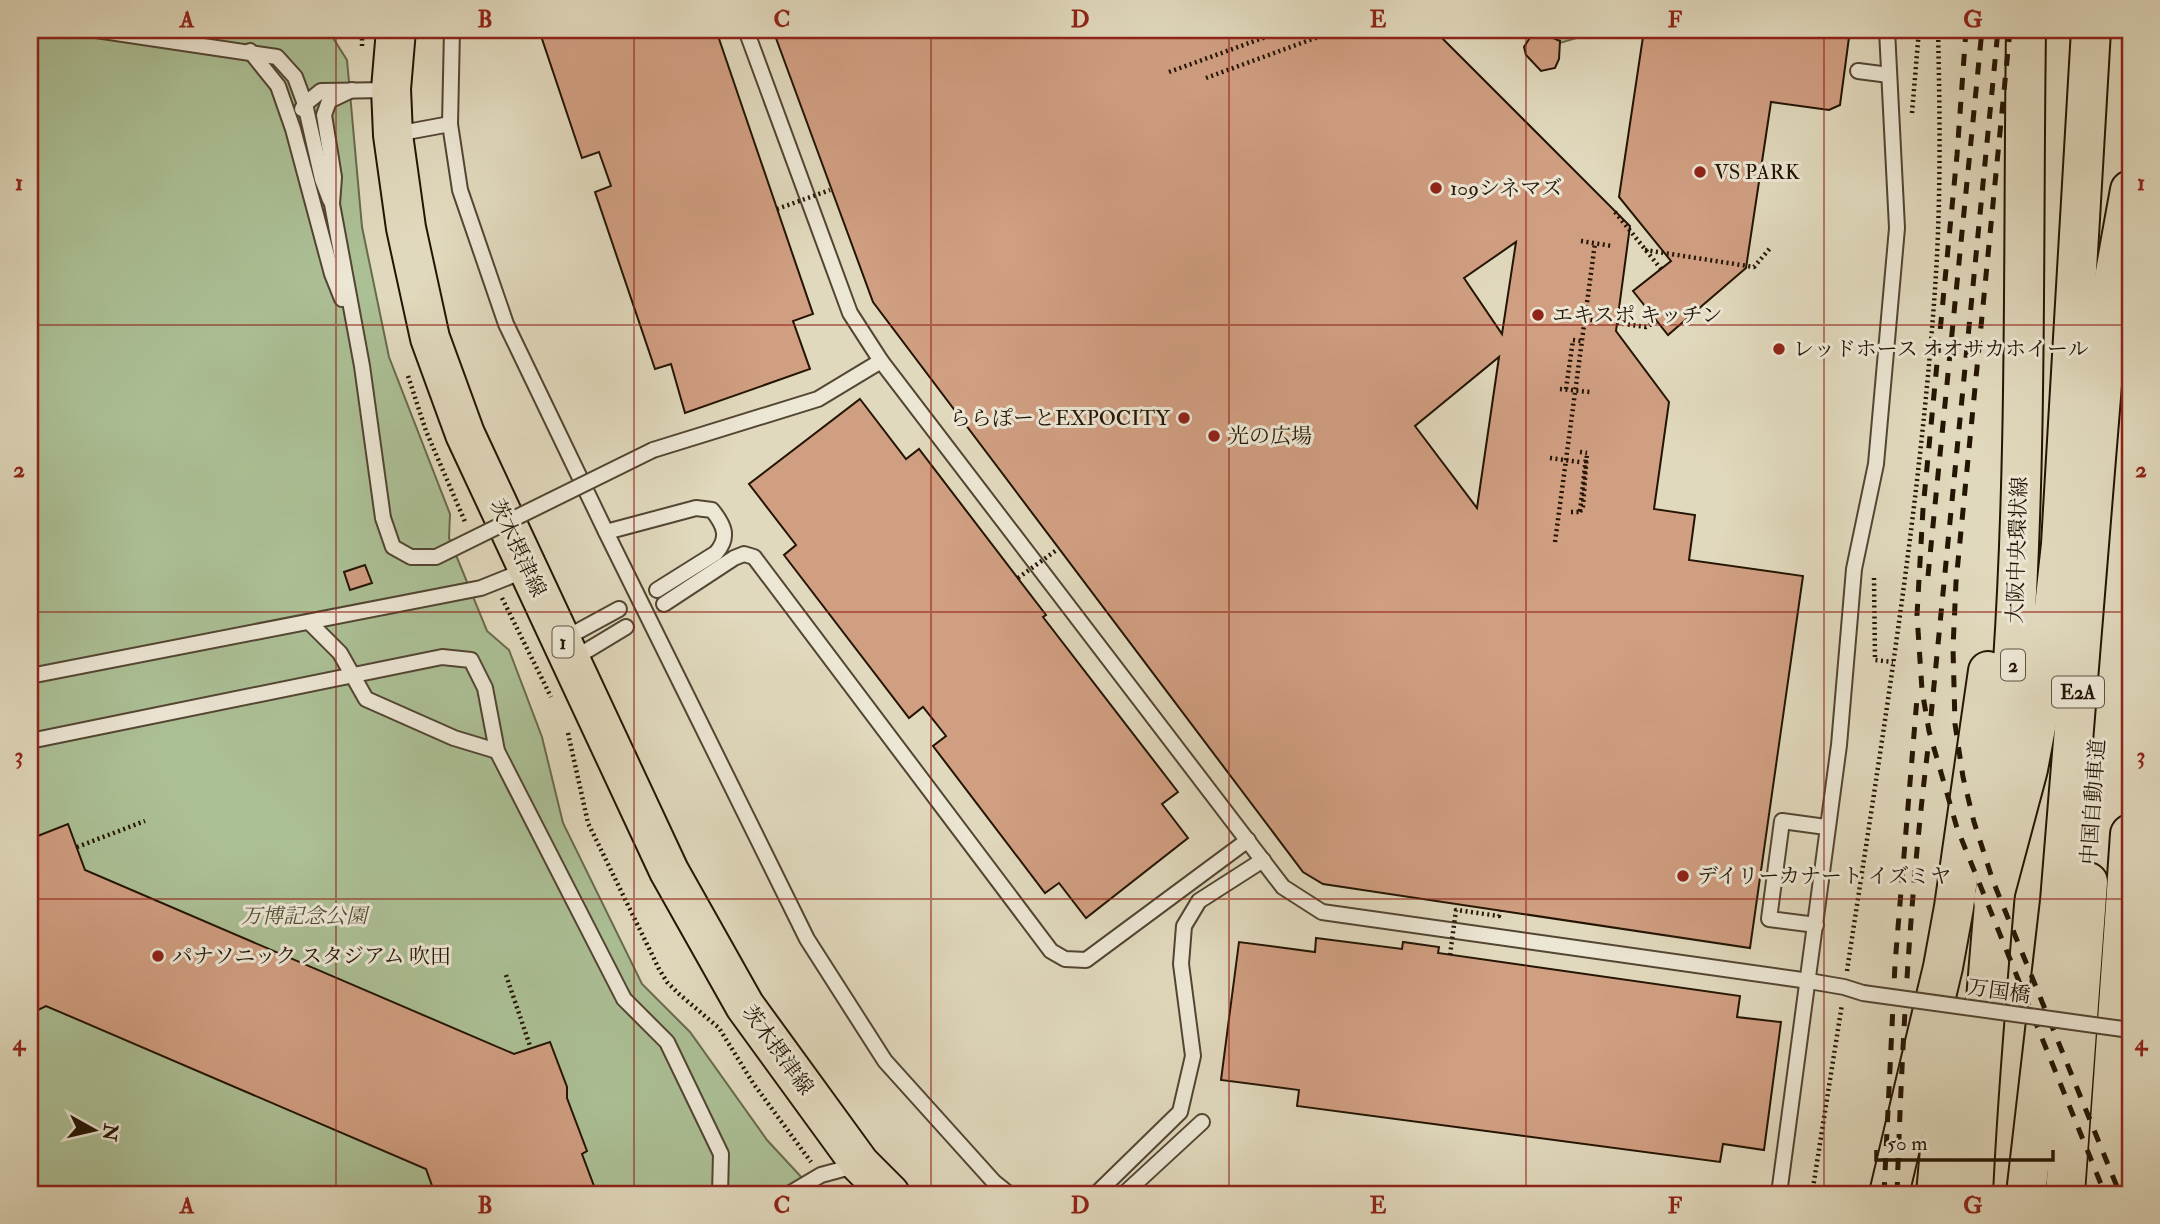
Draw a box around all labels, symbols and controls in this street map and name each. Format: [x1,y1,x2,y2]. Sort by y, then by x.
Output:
text: A [179,5,195,34]
text: B [477,5,493,34]
text: C [774,5,790,34]
text: D [1071,5,1089,34]
text: E [1370,5,1387,34]
text: F [1668,5,1683,34]
text: G [1963,5,1983,34]
place label: VS PARK [1714,159,1800,186]
marker: VS PARK [1692,164,1708,180]
text: 1 [15,168,23,197]
text: 1 [2137,168,2145,197]
place label: 109シネマズ [1450,175,1562,202]
marker: 109シネマズ [1428,180,1444,196]
place label: エキスポ キッチン [1552,302,1723,329]
marker: エキスポ キッチン [1530,307,1546,323]
place label: レッドホース オオサカホイール [1793,336,2089,363]
marker: レッドホース オオサカホイール [1771,341,1787,357]
place label: ららぽーとEXPOCITY [950,405,1171,432]
marker: ららぽーとEXPOCITY [1176,410,1192,426]
place label: 光の広場 [1228,423,1312,450]
marker: 光の広場 [1206,428,1222,444]
text: 2 [13,455,25,484]
text: 2 [2135,455,2147,484]
street label: 大阪中央環状線 [2001,476,2034,624]
street label: 茨木摂津線 [483,495,552,601]
road number: 1 [552,626,574,657]
road number: 2 [2001,650,2025,680]
road number: E2A [2052,677,2104,708]
street label: 中国自動車道 [2076,738,2111,866]
text: 3 [15,741,23,770]
text: 3 [2137,741,2145,770]
place label: デイリーカナート イズミヤ [1697,863,1951,890]
marker: デイリーカナート イズミヤ [1675,868,1691,884]
park label: 万博記念公園 [241,903,370,930]
place label: パナソニック スタジアム 吹田 [172,943,451,970]
marker: パナソニック スタジアム 吹田 [150,948,166,964]
street label: 万国橋 [1966,974,2032,1009]
street label: 茨木摂津線 [736,1000,819,1101]
text: 4 [12,1028,27,1057]
text: 4 [2134,1028,2149,1057]
north arrow [60,1094,130,1164]
scale bar [1876,1119,2053,1163]
text: N [97,1121,123,1143]
text: 50 m [1887,1130,1928,1157]
text: A [179,1191,195,1220]
text: B [477,1191,493,1220]
text: C [774,1191,790,1220]
text: D [1071,1191,1089,1220]
text: E [1370,1191,1387,1220]
text: F [1668,1191,1683,1220]
text: G [1963,1191,1983,1220]

